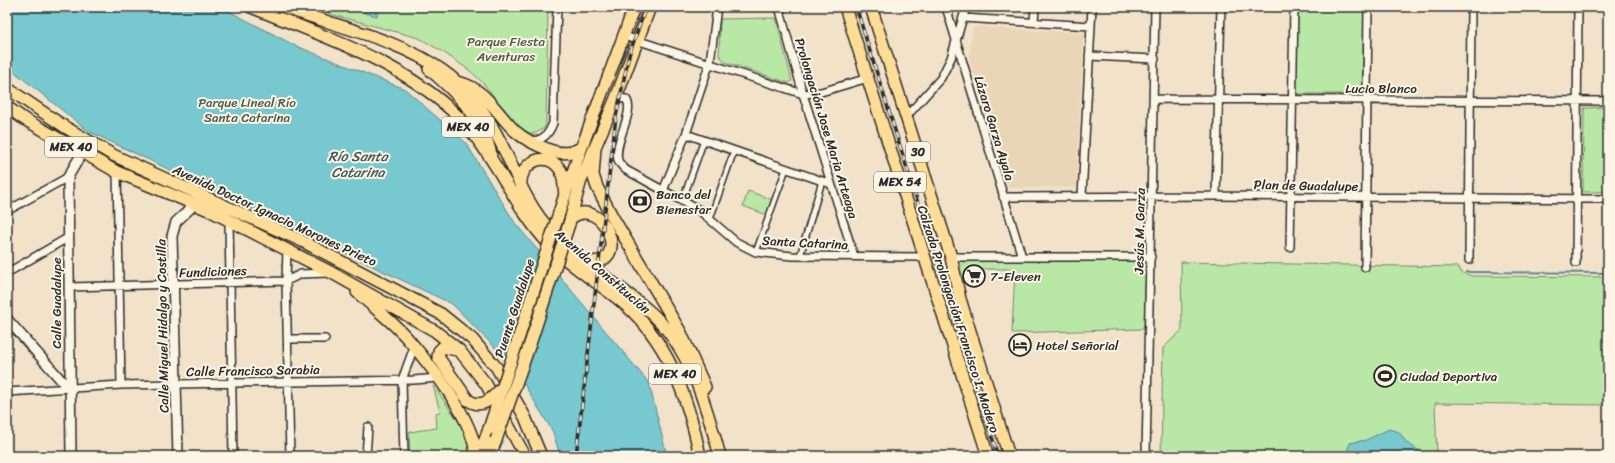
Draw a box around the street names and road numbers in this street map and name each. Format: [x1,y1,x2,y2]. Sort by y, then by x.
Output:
street label: Prolongación Jose Maria Arteaga [788,35,865,222]
street label: Lázaro Garza Ayala [968,73,1022,184]
street label: Lucio Blanco [1345,77,1417,100]
road number: MEX 40 [442,117,494,137]
road number: MEX 40 [45,137,97,157]
road number: 30 [906,142,930,162]
street label: Avenida Doctor Ignacio Morones Prieto [168,157,381,273]
road number: MEX 54 [874,172,926,192]
street label: Plan de Guadalupe [1253,173,1359,198]
street label: Jesús M. Garza [1127,187,1152,275]
street label: Calzada Prolongación Francisco I. Madero [911,202,1006,436]
street label: Avenida Constitución [549,222,656,320]
street label: Santa Catarina [761,229,849,256]
street label: Calle Miguel Hidalgo y Costilla [149,238,176,413]
street label: Puente Guadalupe [488,255,541,361]
street label: Calle Guadalupe [45,257,68,349]
street label: Fundiciones [179,259,247,284]
street label: Calle Francisco Sarabia [186,358,320,383]
road number: MEX 40 [649,364,701,384]

